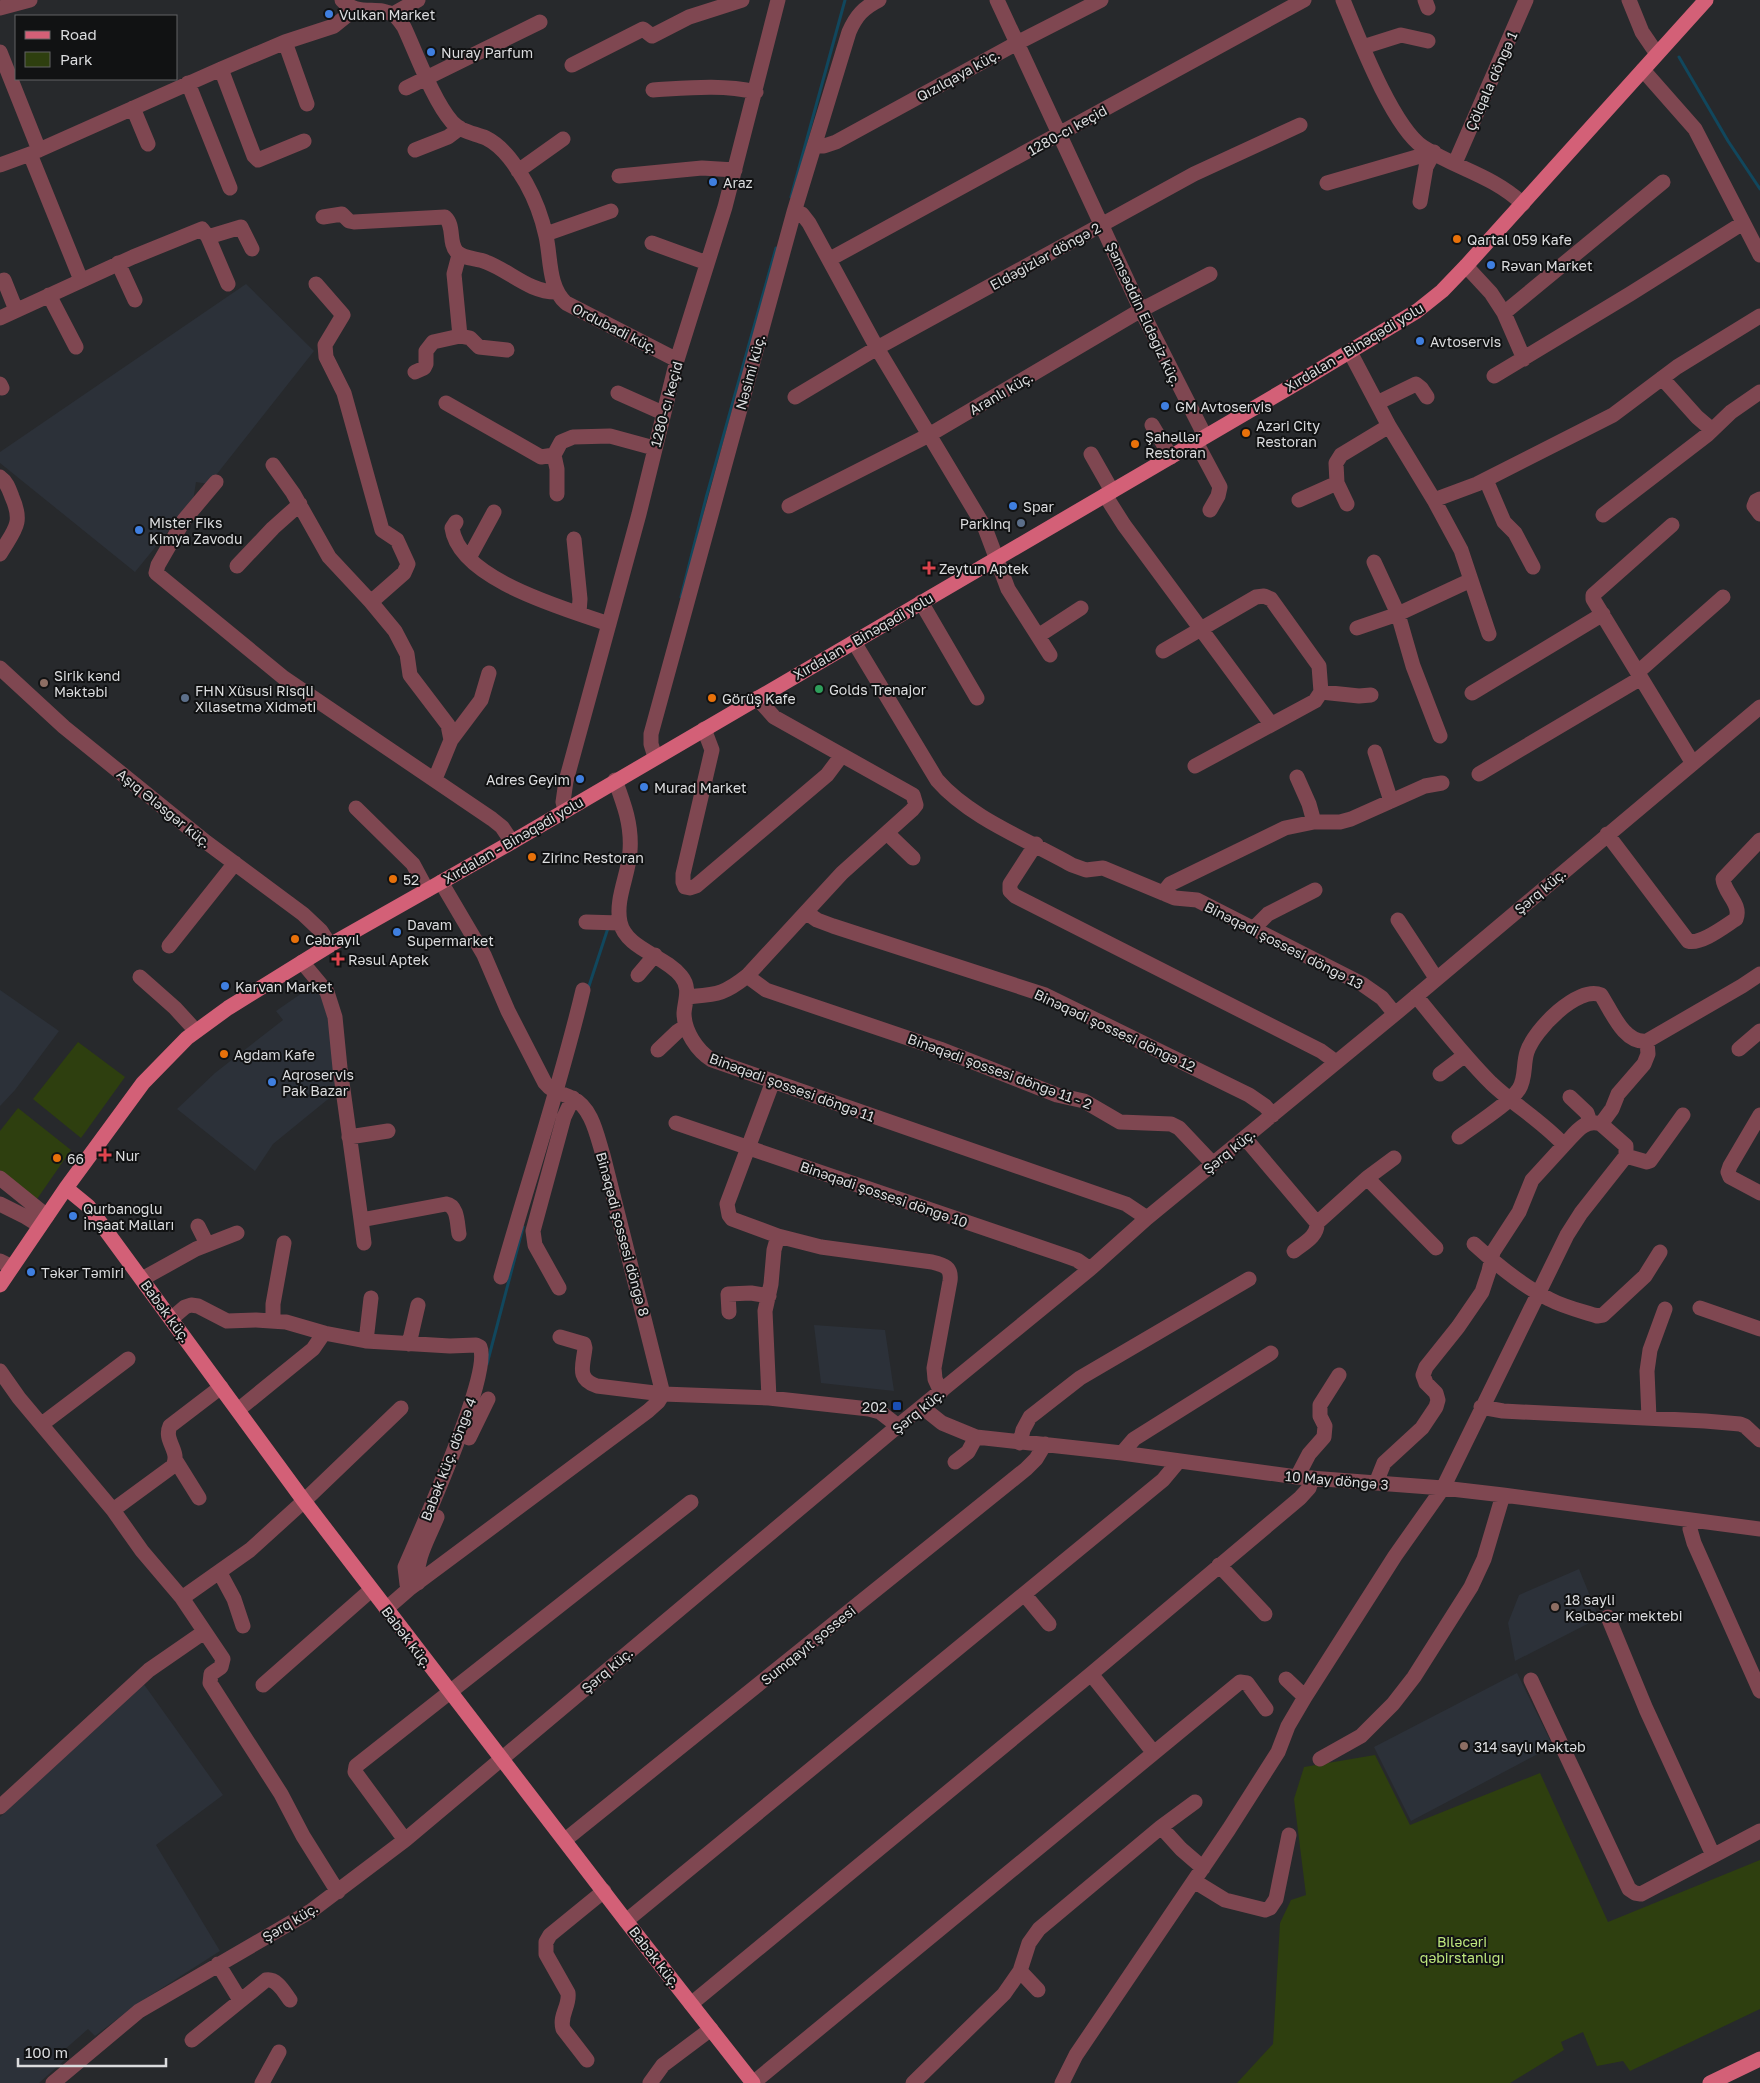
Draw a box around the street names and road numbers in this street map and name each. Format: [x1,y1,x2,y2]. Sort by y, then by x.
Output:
street label: Çölqala döngə 1 [1461,28,1521,133]
street label: Qızılqaya küç. [913,45,1003,105]
street label: 1280-cı keçid [1024,101,1110,159]
street label: Eldəgizlər döngə 2 [987,219,1103,293]
street label: Şəmsəddin Eldəgiz küç. [1103,239,1185,389]
street label: Ordubadi küç. [570,299,660,357]
street label: Xırdalan - Binəqədi yolu [1282,299,1426,395]
street label: Nəsimi küç. [732,333,768,411]
street label: 1280-cı keçid [646,359,686,449]
street label: Aranlı küç. [966,368,1036,418]
street label: Xırdalan - Binəqədi yolu [790,589,936,683]
street label: Aşıq Ələsgər küç. [114,765,214,851]
street label: Xırdalan - Binəqədi yolu [440,793,586,887]
street label: Şərq küç. [1511,865,1569,917]
street label: Binəqədi şossesi döngə 13 [1202,898,1366,992]
street label: Binəqədi şossesi döngə 12 [1032,985,1198,1075]
street label: Binəqədi şossesi döngə 11 - 2 [906,1030,1094,1112]
street label: Binəqədi şossesi döngə 11 [707,1049,877,1125]
street label: Şərq küç. [1200,1125,1258,1177]
street label: Binəqədi şossesi döngə 8 [593,1150,653,1318]
street label: Binəqədi şossesi döngə 10 [798,1157,970,1231]
street label: Babək küç. [138,1276,194,1346]
street label: Şərq küç. [889,1385,947,1437]
street label: Babək küç. döngə 4 [417,1395,479,1523]
street label: 10 May döngə 3 [1285,1467,1389,1493]
street label: Sumqayıt şossesi [757,1602,859,1688]
street label: Babək küç. [378,1603,436,1671]
street label: Şərq küç. [578,1644,636,1696]
street label: Şərq küç. [259,1899,321,1945]
street label: Babək küç. [626,1923,684,1991]

